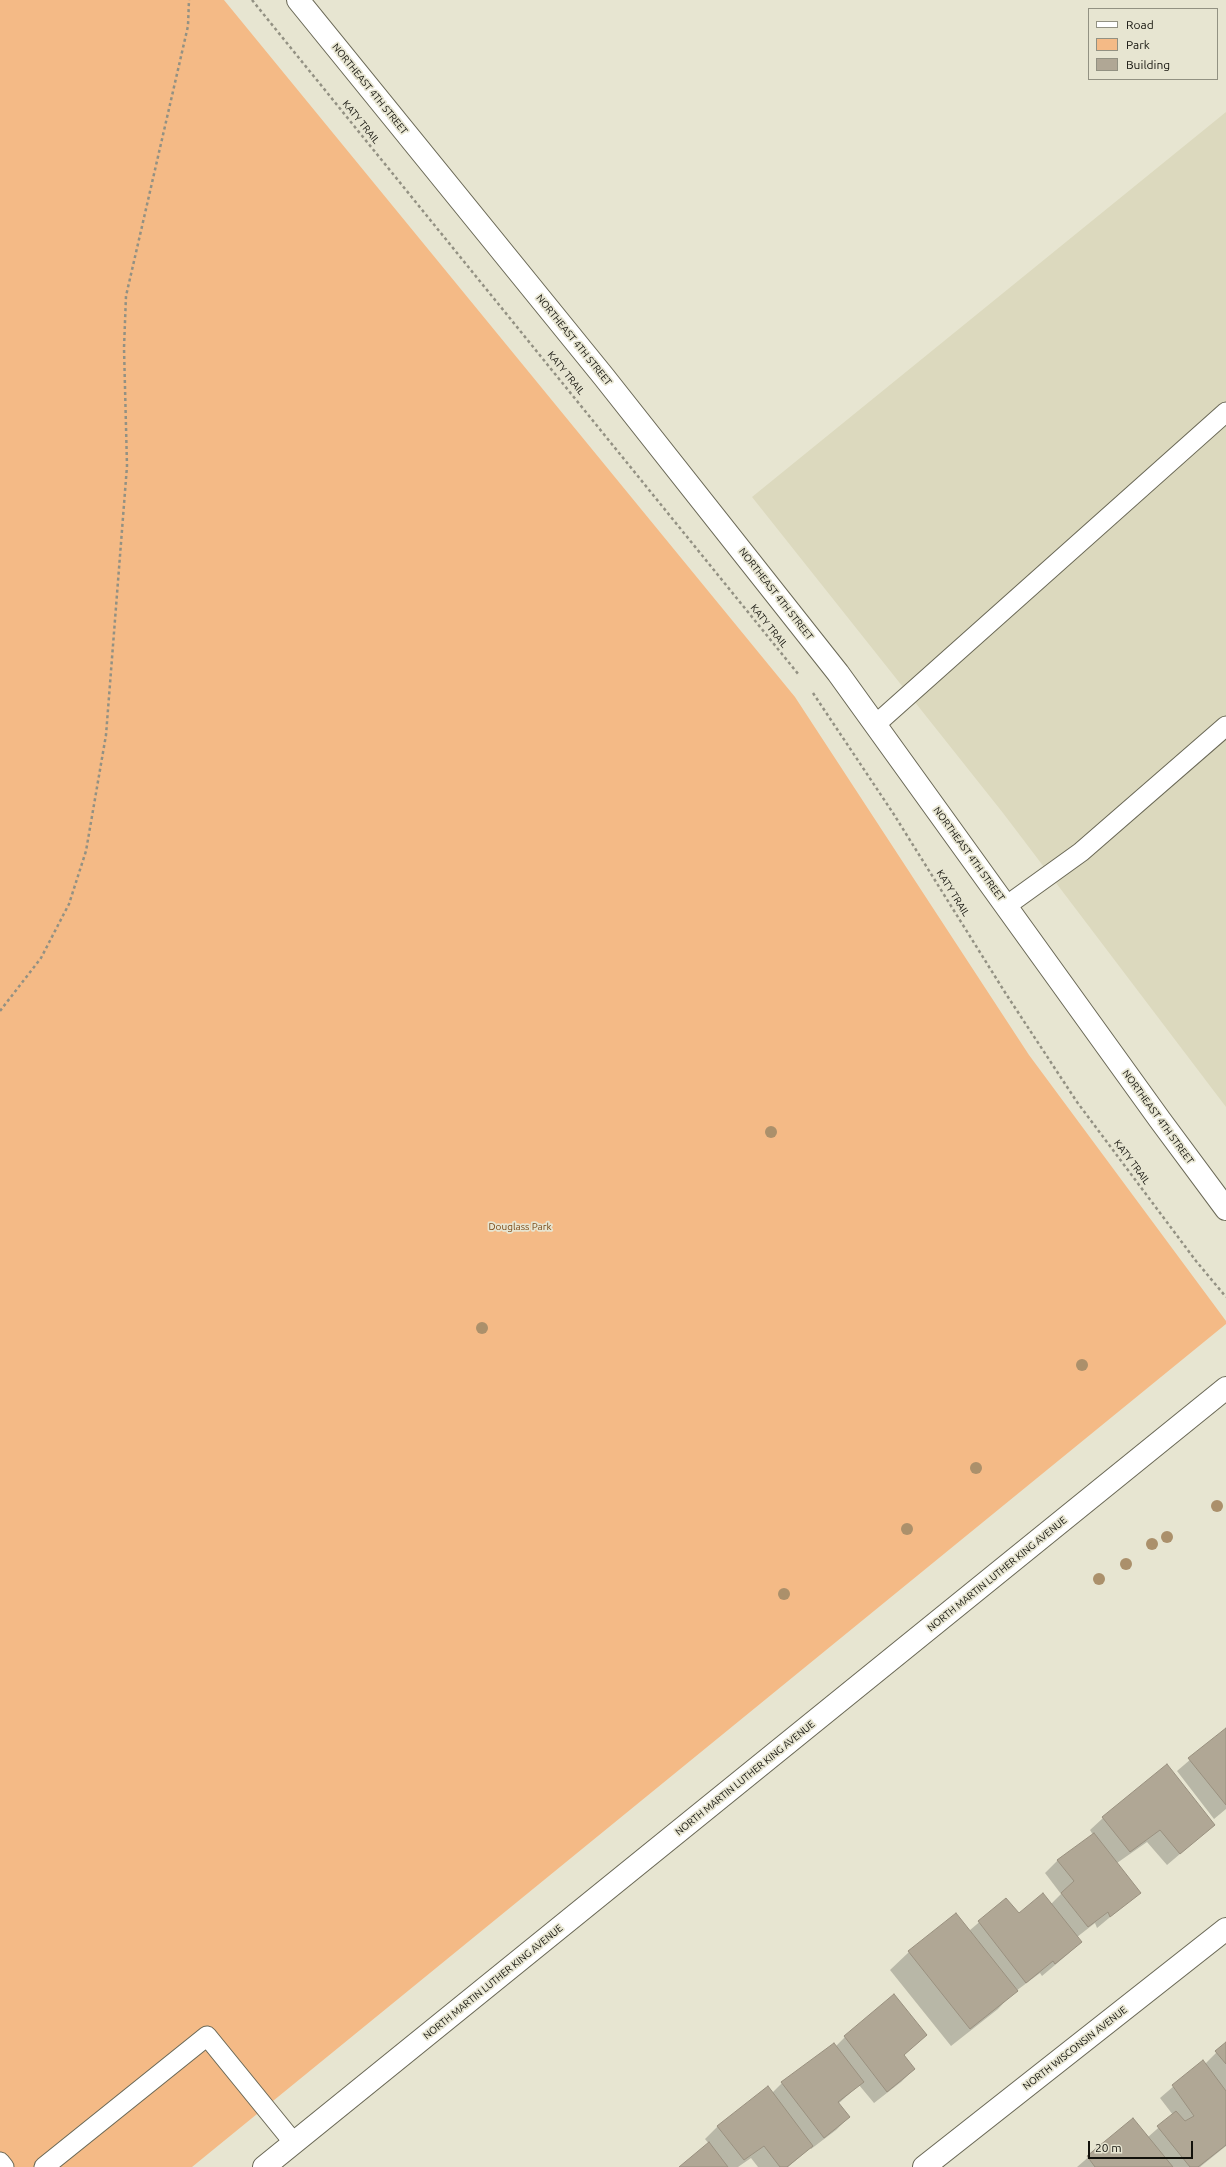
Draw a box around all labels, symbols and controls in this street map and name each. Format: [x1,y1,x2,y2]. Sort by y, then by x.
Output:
legend [1088,8,1218,80]
text: Road [1126,18,1154,31]
text: Park [1126,38,1150,51]
street label: NORTHEAST 4TH STREET [330,41,410,137]
text: Building [1126,58,1170,71]
street label: KATY TRAIL [340,98,382,146]
street label: NORTHEAST 4TH STREET [534,292,614,388]
street label: KATY TRAIL [545,349,587,397]
street label: NORTHEAST 4TH STREET [736,546,816,642]
street label: KATY TRAIL [748,602,790,650]
street label: NORTHEAST 4TH STREET [931,805,1007,903]
street label: KATY TRAIL [934,868,972,918]
street label: NORTHEAST 4TH STREET [1120,1068,1196,1166]
street label: KATY TRAIL [1111,1137,1153,1187]
park label: Douglass Park [489,1221,551,1233]
street label: NORTH MARTIN LUTHER KING AVENUE [925,1514,1069,1634]
street label: NORTH MARTIN LUTHER KING AVENUE [673,1718,817,1838]
street label: NORTH MARTIN LUTHER KING AVENUE [421,1922,565,2042]
street label: NORTH WISCONSIN AVENUE [1021,2004,1129,2092]
scale bar [1090,2133,1195,2159]
text: 20 m [1095,2141,1122,2154]

